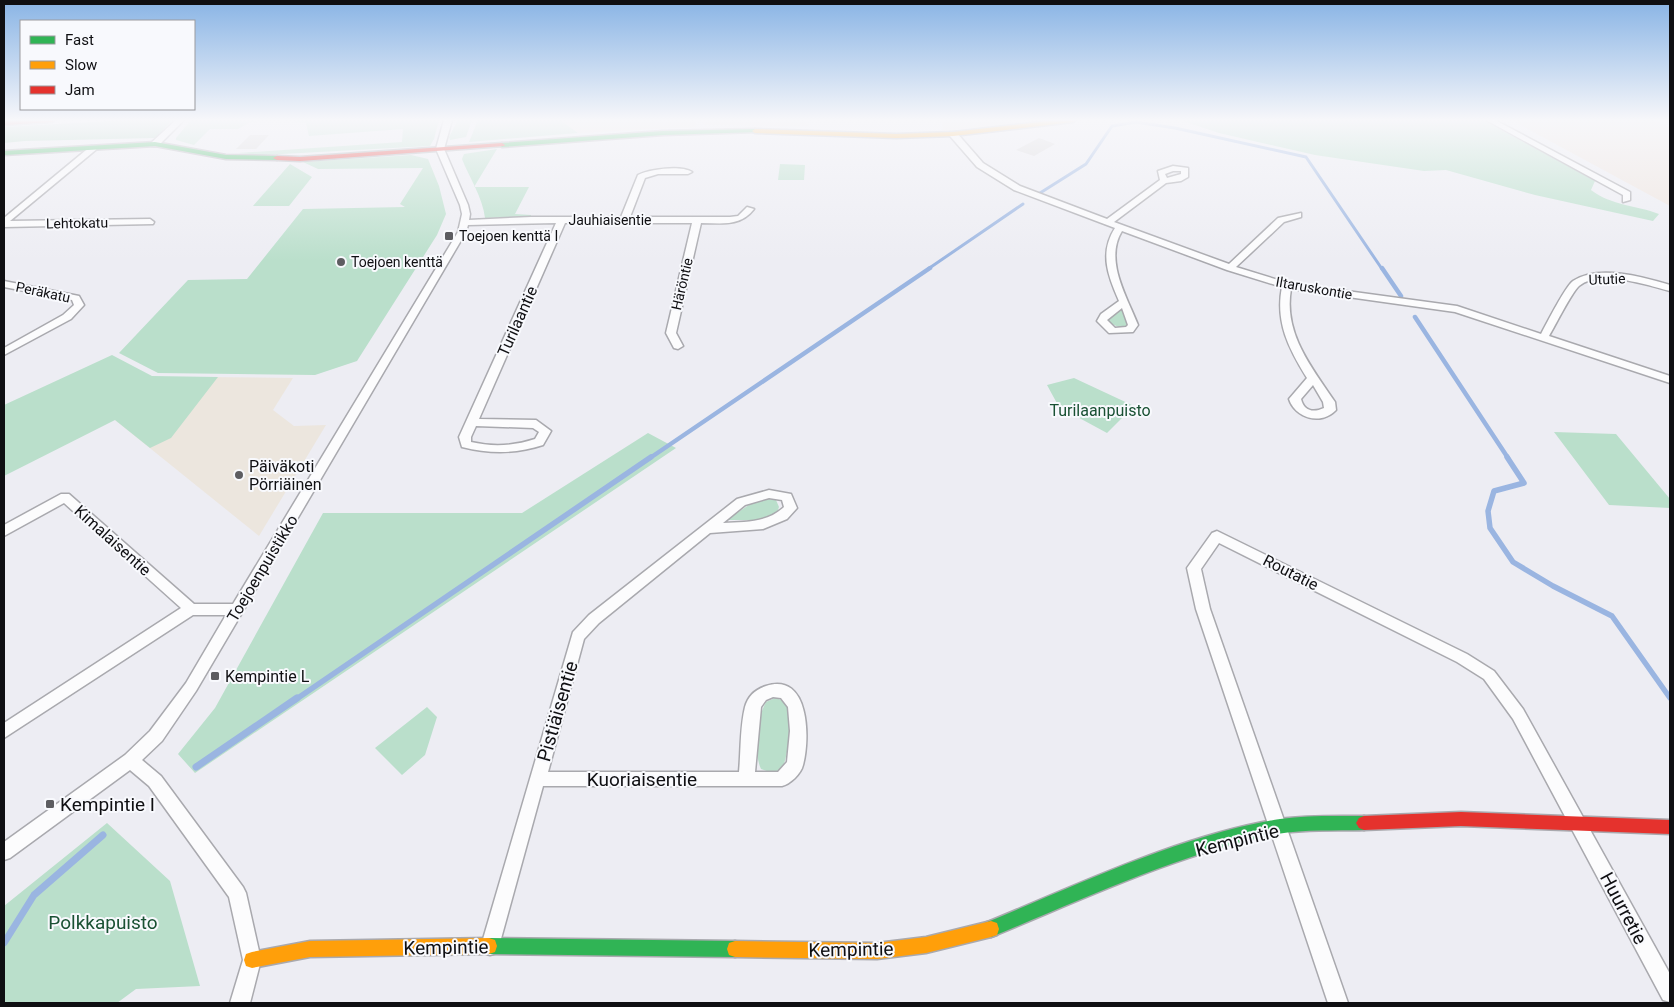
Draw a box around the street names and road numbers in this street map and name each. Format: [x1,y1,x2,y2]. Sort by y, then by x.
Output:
street label: Jauhiaisentie [569,212,651,228]
street label: Lehtokatu [46,214,108,232]
street label: Häröntie [668,256,696,312]
street label: Ututie [1588,270,1626,288]
street label: Iltaruskontie [1275,273,1353,303]
street label: Peräkatu [14,278,72,306]
street label: Turilaantie [494,283,541,359]
street label: Kimalaisentie [71,501,155,580]
street label: Toejoenpuistikko [223,511,302,625]
street label: Routatie [1260,551,1322,594]
street label: Pistiäisentie [532,658,583,764]
street label: Kuoriaisentie [587,768,697,791]
street label: Kempintie [1193,819,1281,862]
street label: Huurretie [1595,868,1652,948]
street label: Kempintie [403,935,489,960]
street label: Kempintie [808,937,894,962]

